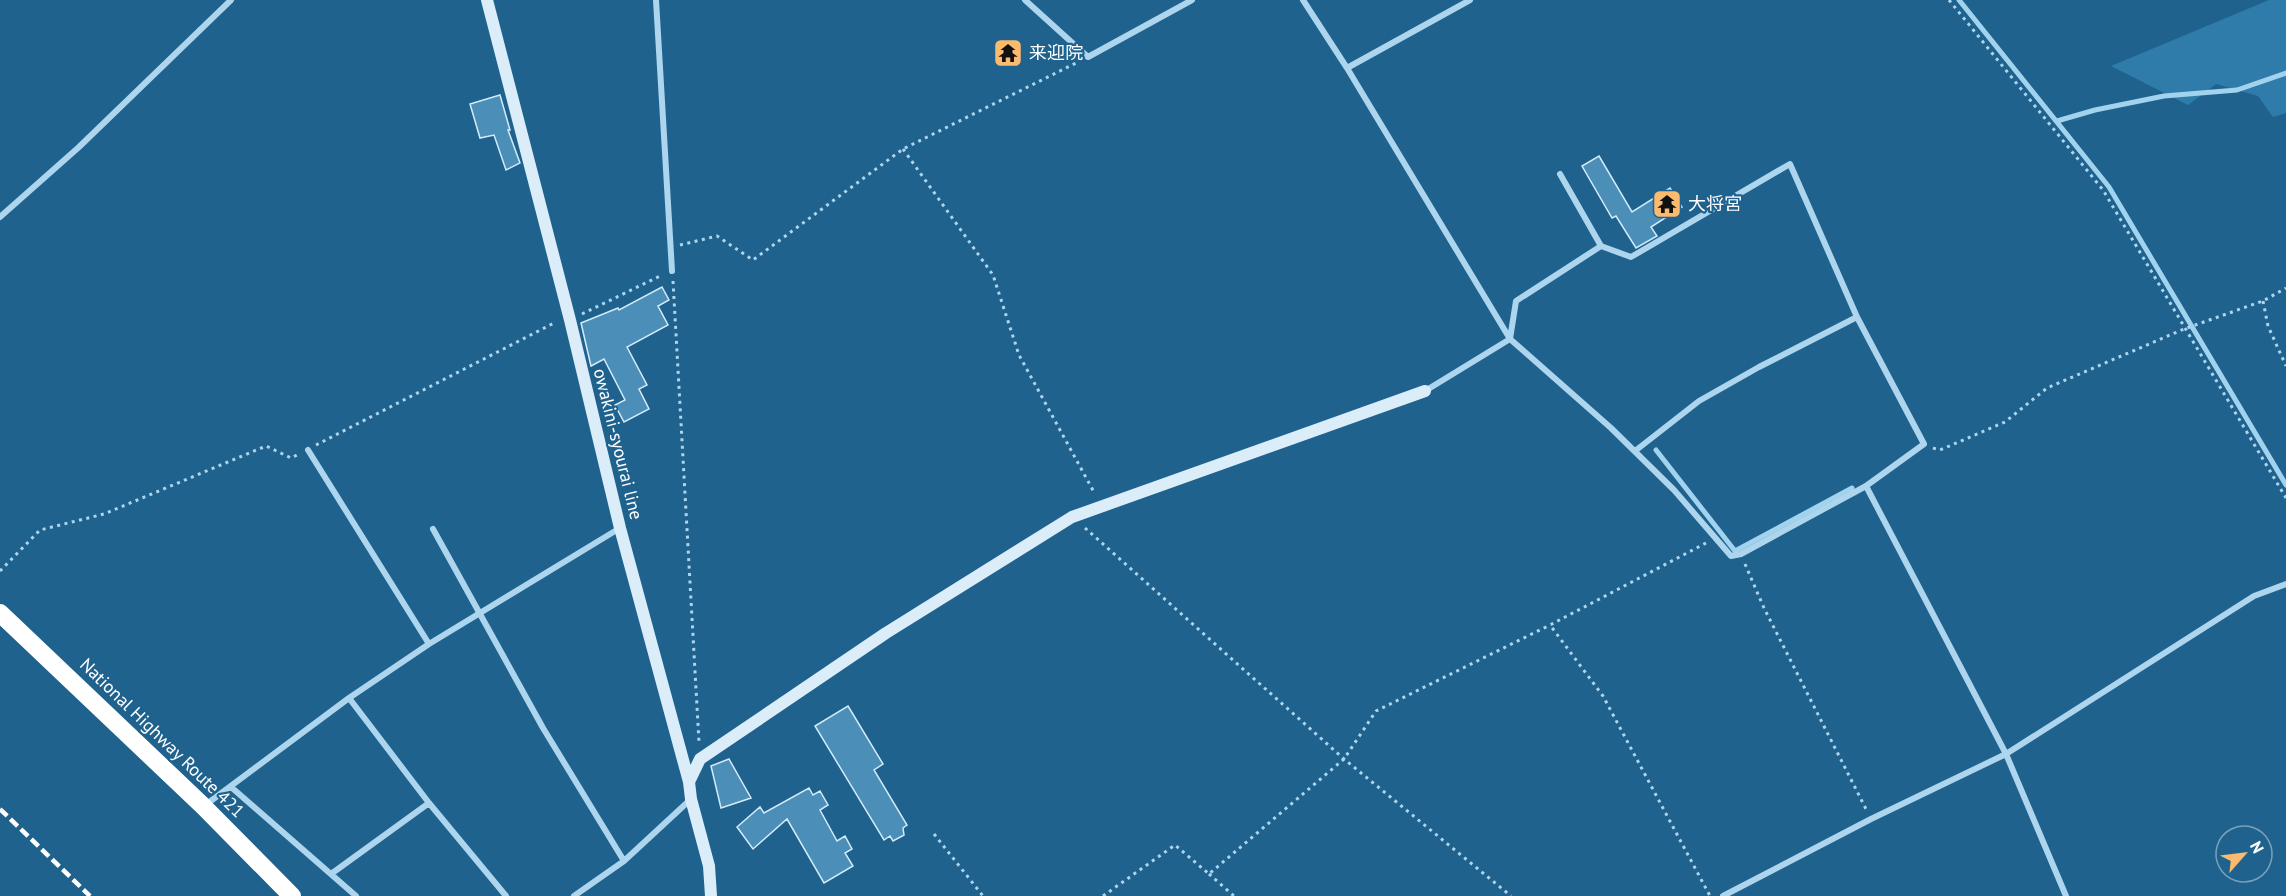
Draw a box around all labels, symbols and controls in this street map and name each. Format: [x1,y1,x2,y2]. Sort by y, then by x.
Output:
temple icon: 来迎院 [992,37,1024,69]
place label: 来迎院 [1029,41,1083,64]
temple icon: 大将宮 [1651,188,1683,220]
place label: 大将宮 [1688,192,1742,215]
street label: owakini-syourai line [589,366,648,522]
street label: National Highway Route 421 [75,653,249,822]
north arrow [2214,824,2274,884]
text: N [2246,838,2269,856]

